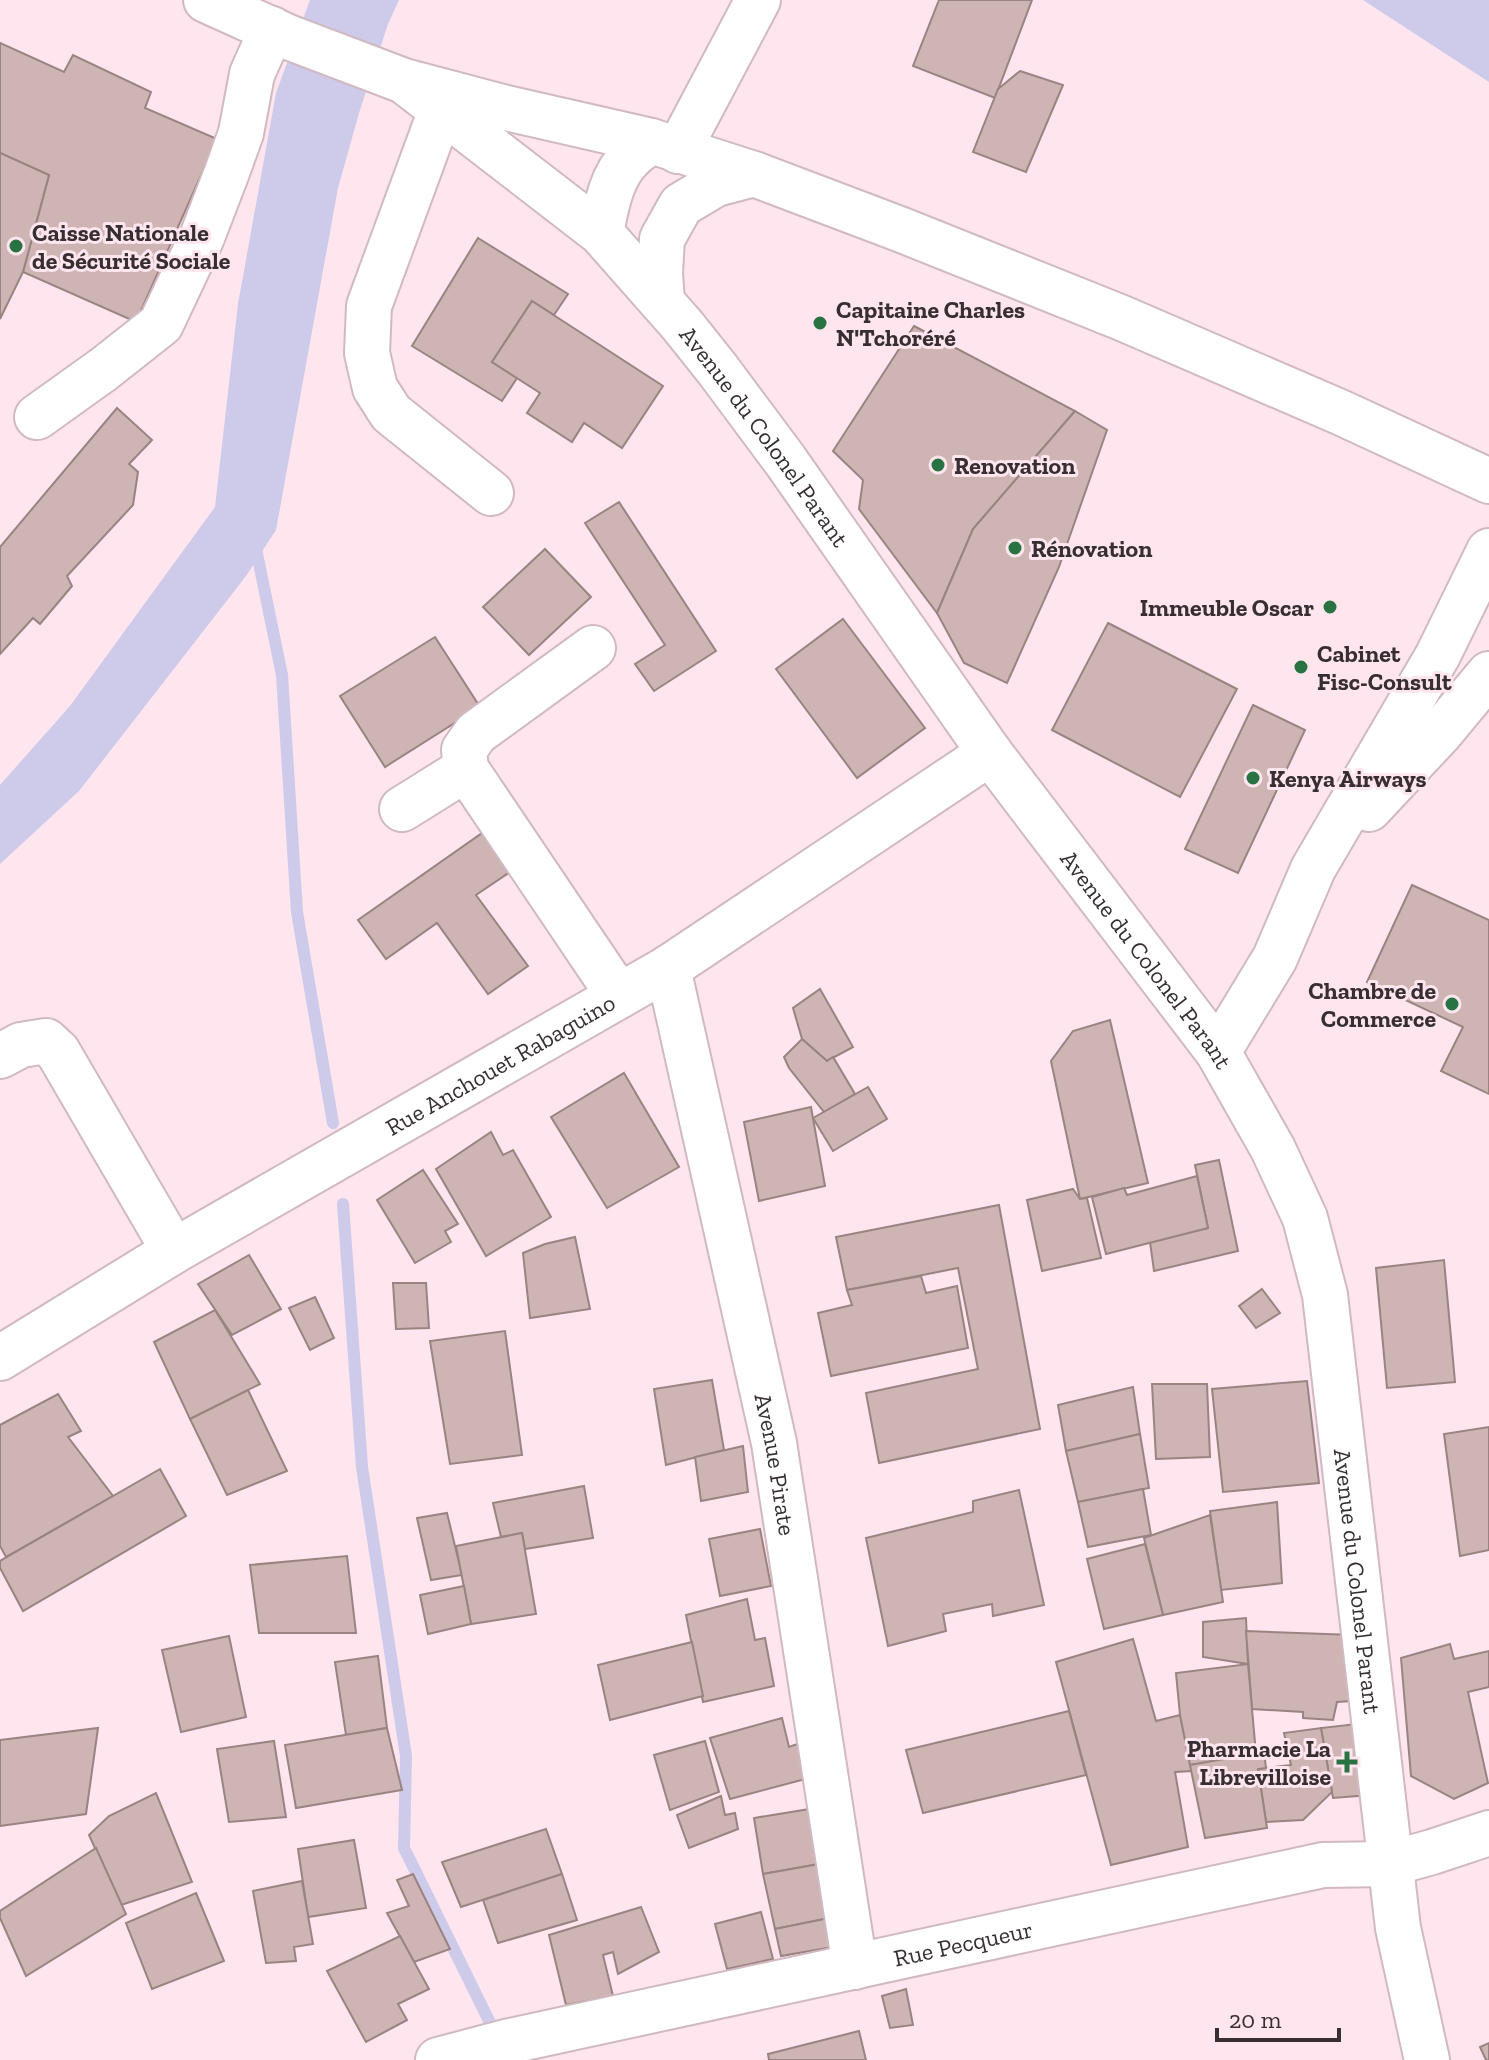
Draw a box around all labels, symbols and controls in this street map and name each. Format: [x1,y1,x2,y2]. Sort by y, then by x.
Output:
place label: Caisse Nationale de Sécurité Sociale [32,218,231,275]
marker: Caisse Nationale de Sécurité Sociale [7,237,25,255]
place label: Capitaine Charles N'Tchoréré [836,295,1025,352]
marker: Capitaine Charles N'Tchoréré [811,314,829,332]
street label: Avenue du Colonel Parant [674,320,855,552]
place label: Renovation [954,451,1075,480]
marker: Renovation [929,456,947,474]
place label: Rénovation [1031,534,1152,563]
marker: Rénovation [1006,539,1024,557]
place label: Immeuble Oscar [1140,593,1314,622]
marker: Immeuble Oscar [1321,598,1339,616]
place label: Cabinet Fisc-Consult [1317,639,1452,696]
marker: Cabinet Fisc-Consult [1292,658,1310,676]
place label: Kenya Airways [1269,764,1427,793]
marker: Kenya Airways [1244,769,1262,787]
street label: Avenue du Colonel Parant [1055,844,1239,1074]
place label: Chambre de Commerce [1308,976,1436,1033]
street label: Rue Anchouet Rabaguino [380,987,620,1141]
marker: Chambre de Commerce [1443,995,1461,1013]
street label: Avenue Pirate [749,1390,803,1537]
street label: Avenue du Colonel Parant [1328,1447,1388,1715]
place label: Pharmacie La Librevilloise [1187,1734,1331,1791]
marker: Pharmacie La Librevilloise [1338,1753,1356,1771]
street label: Rue Pecqueur [891,1914,1035,1972]
scale bar [1217,1992,1339,2042]
text: 20 m [1229,2005,1282,2034]

